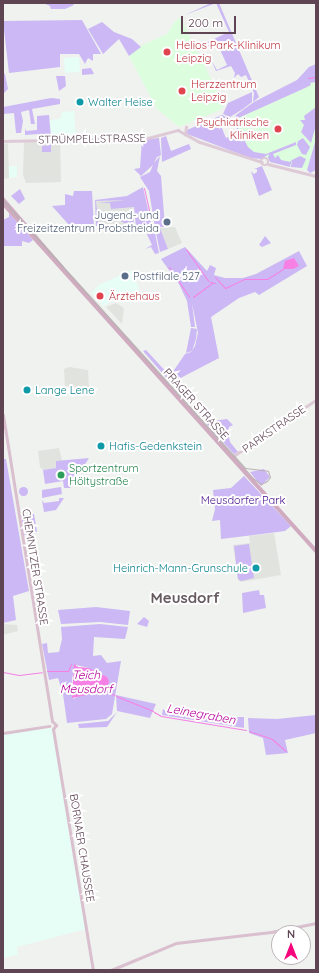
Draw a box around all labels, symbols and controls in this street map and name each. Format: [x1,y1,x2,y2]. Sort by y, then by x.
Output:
scale bar [183,8,238,34]
text: 200 m [188,15,223,30]
place label: Helios Park-Klinikum Leipzig [176,39,281,65]
marker: Helios Park-Klinikum Leipzig [161,46,173,58]
place label: Herzzentrum Leipzig [191,78,257,104]
marker: Herzzentrum Leipzig [176,85,188,97]
place label: Walter Heise [88,95,153,109]
marker: Walter Heise [75,97,85,107]
place label: Psychiatrische Kliniken [196,116,269,142]
marker: Psychiatrische Kliniken [272,123,284,135]
street label: STRÜMPELLSTRASSE [38,131,146,147]
place label: Jugend- und Freizeitzentrum Probstheida [17,209,159,235]
marker: Jugend- und Freizeitzentrum Probstheida [162,217,172,227]
place label: Postfilale 527 [133,269,200,283]
marker: Postfilale 527 [120,271,130,281]
place label: Ärztehaus [109,289,160,303]
marker: Ärztehaus [94,290,106,302]
street label: PRAGER STRASSE [161,366,231,442]
place label: Lange Lene [35,383,94,397]
marker: Lange Lene [22,385,32,395]
street label: PARKSTRASSE [240,402,308,456]
place label: Hafis-Gedenkstein [109,439,202,453]
marker: Hafis-Gedenkstein [96,441,106,451]
place label: Sportzentrum Höltystraße [69,462,138,488]
marker: Sportzentrum Höltystraße [56,470,66,480]
park label: Meusdorfer Park [201,493,285,507]
street label: CHEMNITZER STRASSE [19,508,51,626]
place label: Heinrich-Mann-Grunschule [113,561,248,575]
marker: Heinrich-Mann-Grunschule [251,563,261,573]
district label: Meusdorf [150,589,220,607]
water label: Teich Meusdorf [60,668,112,696]
water label: Leinegraben [165,701,237,727]
street label: BORNAER CHAUSSEE [67,793,97,903]
north arrow [271,925,311,965]
text: N [287,927,295,941]

